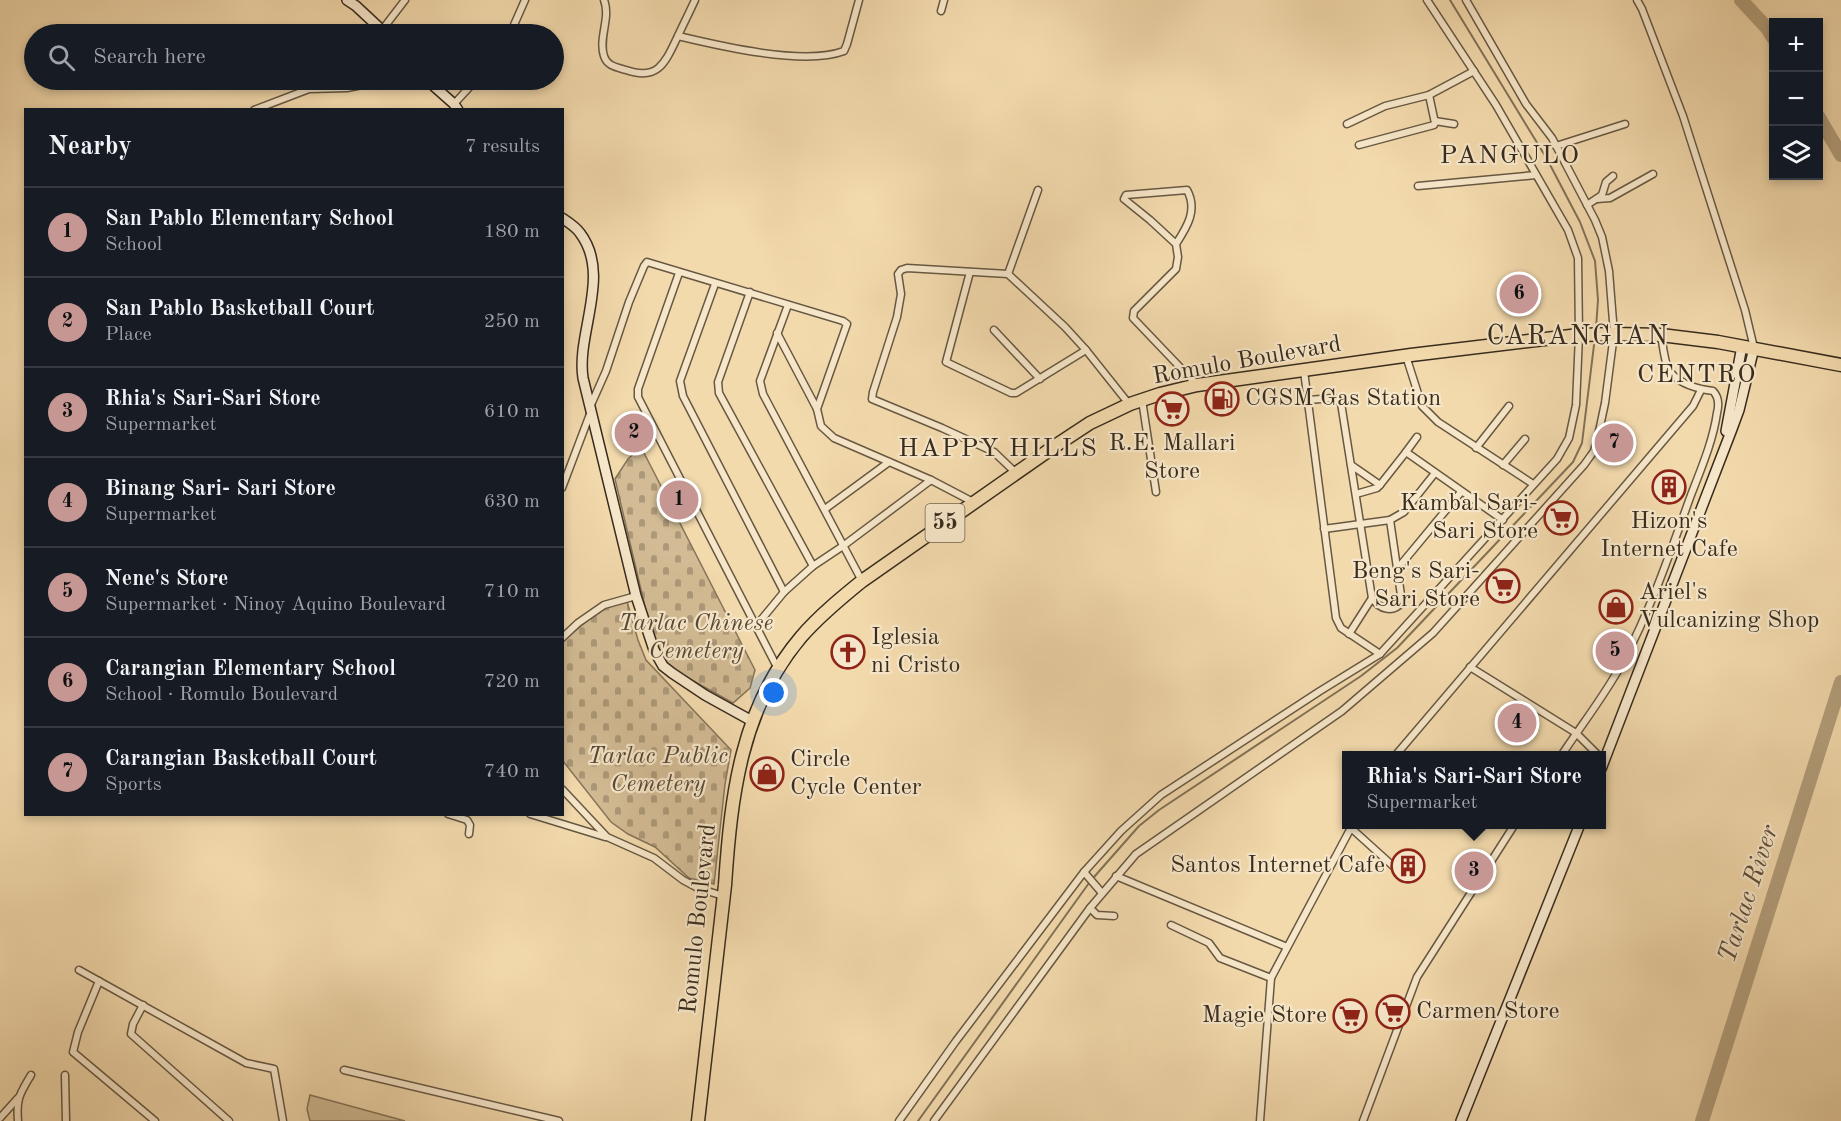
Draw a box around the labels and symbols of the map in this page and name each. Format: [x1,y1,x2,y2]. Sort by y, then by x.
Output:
district label: PANGULO [1440,143,1580,169]
pin: 6 [1500,272,1538,316]
district label: CARANGIAN [1486,323,1670,350]
street label: Romulo Boulevard [1151,333,1343,389]
district label: CENTRO [1637,362,1757,388]
fuel station icon: CGSM Gas Station [1204,381,1240,417]
place label: CGSM Gas Station [1245,387,1441,411]
supermarket icon: R.E. Mallari Store [1154,391,1190,427]
pin: 2 [614,410,654,456]
pin: 7 [1594,420,1634,466]
place label: R.E. Mallari Store [1108,432,1236,484]
district label: HAPPY HILLS [898,436,1098,462]
building icon: Hizon's Internet Cafe [1651,469,1687,505]
pin: 1 [660,478,698,522]
place label: Kambal Sari- Sari Store [1400,492,1538,544]
supermarket icon: Kambal Sari- Sari Store [1543,500,1579,536]
road number: 55 [926,504,964,542]
place label: Hizon's Internet Cafe [1600,510,1738,562]
place label: Beng's Sari- Sari Store [1352,560,1480,612]
supermarket icon: Beng's Sari- Sari Store [1485,568,1521,604]
place label: Ariel's Vulcanizing Shop [1639,581,1819,633]
shop icon: Ariel's Vulcanizing Shop [1598,589,1634,625]
park label: Tarlac Chinese Cemetery [619,612,774,664]
place label: Iglesia ni Cristo [871,626,960,678]
pin: 5 [1596,628,1634,674]
church icon: Iglesia ni Cristo [830,634,866,670]
your location [759,678,788,707]
pin: 4 [1498,700,1537,746]
park label: Tarlac Public Cemetery [587,745,729,797]
place label: Circle Cycle Center [790,748,922,800]
shop icon: Circle Cycle Center [749,756,785,792]
water label: Tarlac River [1715,821,1784,966]
street label: Romulo Boulevard [677,823,721,1015]
building icon: Santos Internet Cafe [1390,848,1426,884]
pin: 3 [1454,848,1494,894]
place label: Santos Internet Cafe [1170,854,1385,878]
supermarket icon: Carmen Store [1375,994,1411,1030]
supermarket icon: Magie Store [1332,998,1368,1034]
place label: Carmen Store [1416,1000,1560,1024]
place label: Magie Store [1202,1004,1327,1028]

